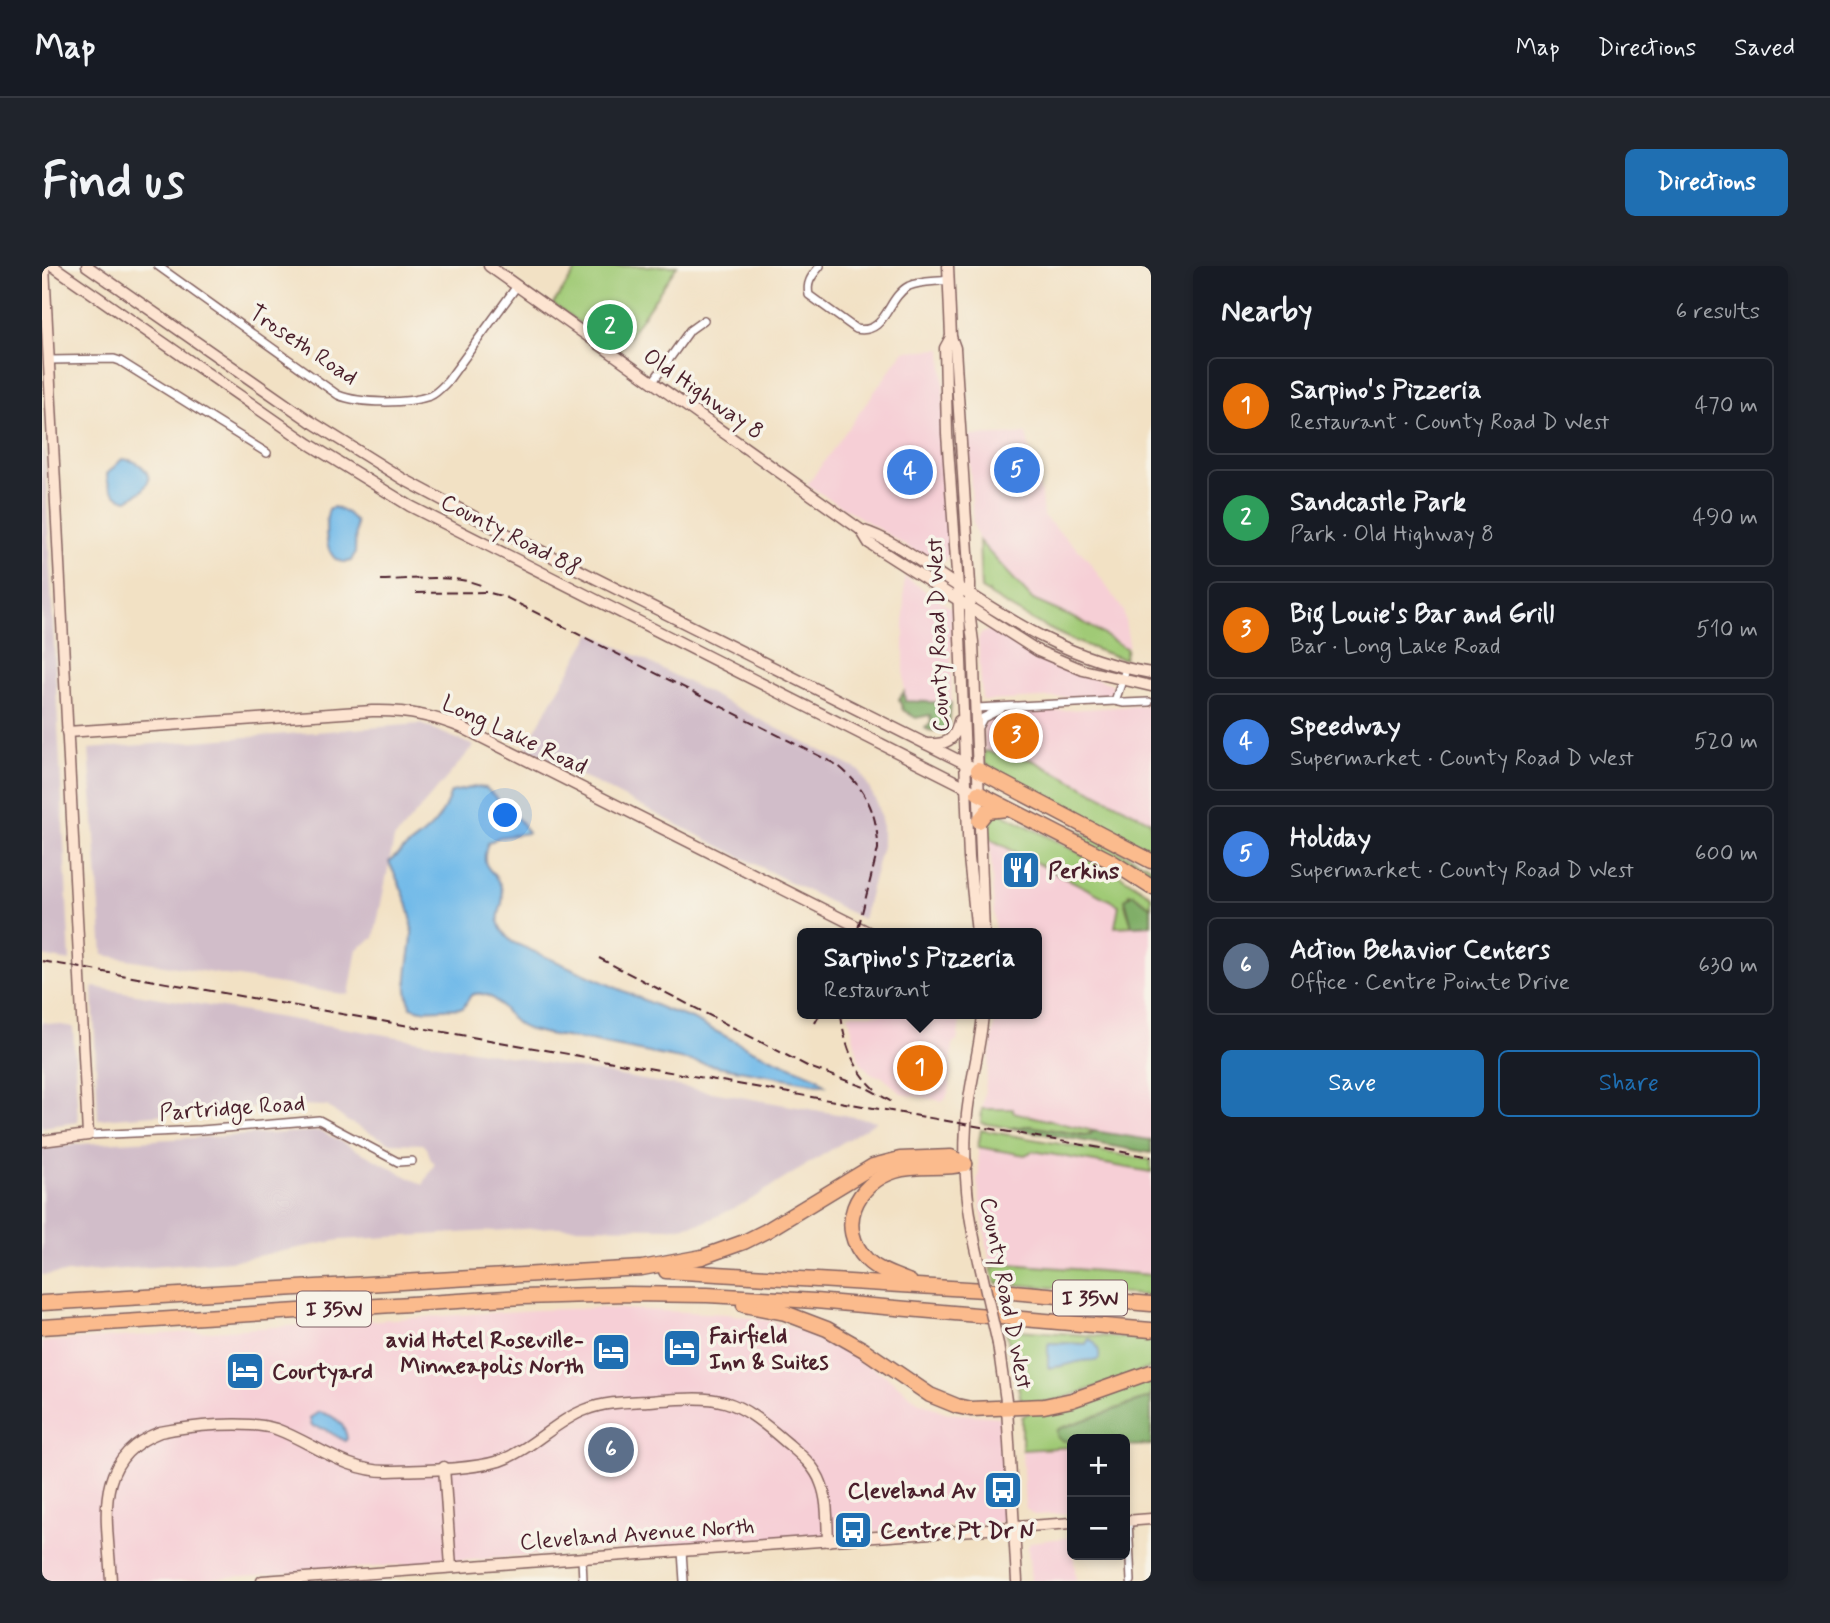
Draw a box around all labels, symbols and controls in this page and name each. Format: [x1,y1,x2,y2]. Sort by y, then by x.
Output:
text: Map [35,26,95,70]
text: Map [1516,33,1560,64]
text: Directions [1598,33,1696,64]
text: Saved [1734,33,1795,64]
button: Directions [1625,149,1788,216]
text: Find us [42,150,185,215]
text: Nearby [1221,292,1312,331]
text: 6 results [1676,297,1760,327]
street label: Troseth Road [243,298,363,393]
pin: 2 [587,301,633,353]
street label: Old Highway 8 [637,342,769,447]
text: Sarpino's Pizzeria [1290,374,1482,408]
text: 1 [1241,391,1251,421]
text: 470 m [1695,391,1758,421]
text: Restaurant · County Road D West [1290,408,1609,438]
pin: 5 [994,444,1040,496]
pin: 4 [887,446,933,498]
text: Sandcastle Park [1290,486,1466,520]
street label: County Road 88 [435,488,585,584]
text: 2 [1240,503,1252,533]
text: 490 m [1693,503,1758,533]
text: Park · Old Highway 8 [1290,520,1494,550]
street label: County Road D West [921,537,957,733]
text: Big Louie's Bar and Grill [1290,598,1554,632]
text: 3 [1241,615,1251,645]
text: 510 m [1696,615,1758,645]
text: Bar · Long Lake Road [1290,632,1501,662]
street label: Long Lake Road [436,689,592,784]
pin: 3 [993,710,1039,762]
text: Speedway [1290,710,1401,744]
text: 4 [1239,727,1253,757]
text: 520 m [1694,727,1758,757]
text: Supermarket · County Road D West [1290,744,1634,774]
your location [488,798,522,832]
text: Holiday [1290,822,1371,856]
text: 5 [1239,839,1253,869]
text: 600 m [1695,839,1758,869]
restaurant icon: Perkins [1000,849,1042,891]
text: Supermarket · County Road D West [1290,856,1634,886]
place label: Perkins [1048,857,1120,887]
popup [797,928,1042,1019]
text: Action Behavior Centers [1290,934,1550,968]
text: Sarpino's Pizzeria [824,942,1015,976]
text: 6 [1240,951,1252,981]
text: 630 m [1698,951,1758,981]
text: Office · Centre Pointe Drive [1290,968,1570,998]
text: Restaurant [824,976,931,1006]
pin: 1 [897,1042,943,1094]
button: Save [1221,1050,1484,1117]
button: Share [1498,1050,1760,1117]
street label: Partridge Road [158,1089,306,1131]
street label: County Road D West [972,1195,1038,1392]
road number: I 35W [1053,1280,1127,1316]
road number: I 35W [297,1292,371,1326]
place label: Fairfield Inn & Suites [709,1322,828,1378]
place label: avid Hotel Roseville- Minneapolis North [386,1326,584,1382]
hotel icon: Fairfield Inn & Suites [661,1327,703,1369]
hotel icon: avid Hotel Roseville- Minneapolis North [590,1331,632,1373]
hotel icon: Courtyard [224,1350,266,1392]
place label: Courtyard [272,1358,373,1388]
pin: 6 [588,1424,634,1476]
map controls [1067,1434,1130,1560]
button: + [1067,1434,1130,1497]
bus stop icon: Cleveland Av [982,1469,1024,1511]
place label: Cleveland Av [847,1477,976,1507]
button: − [1067,1497,1130,1560]
bus stop icon: Centre Pt Dr N [832,1509,874,1551]
street label: Cleveland Avenue North [519,1512,755,1558]
place label: Centre Pt Dr N [880,1517,1034,1547]

